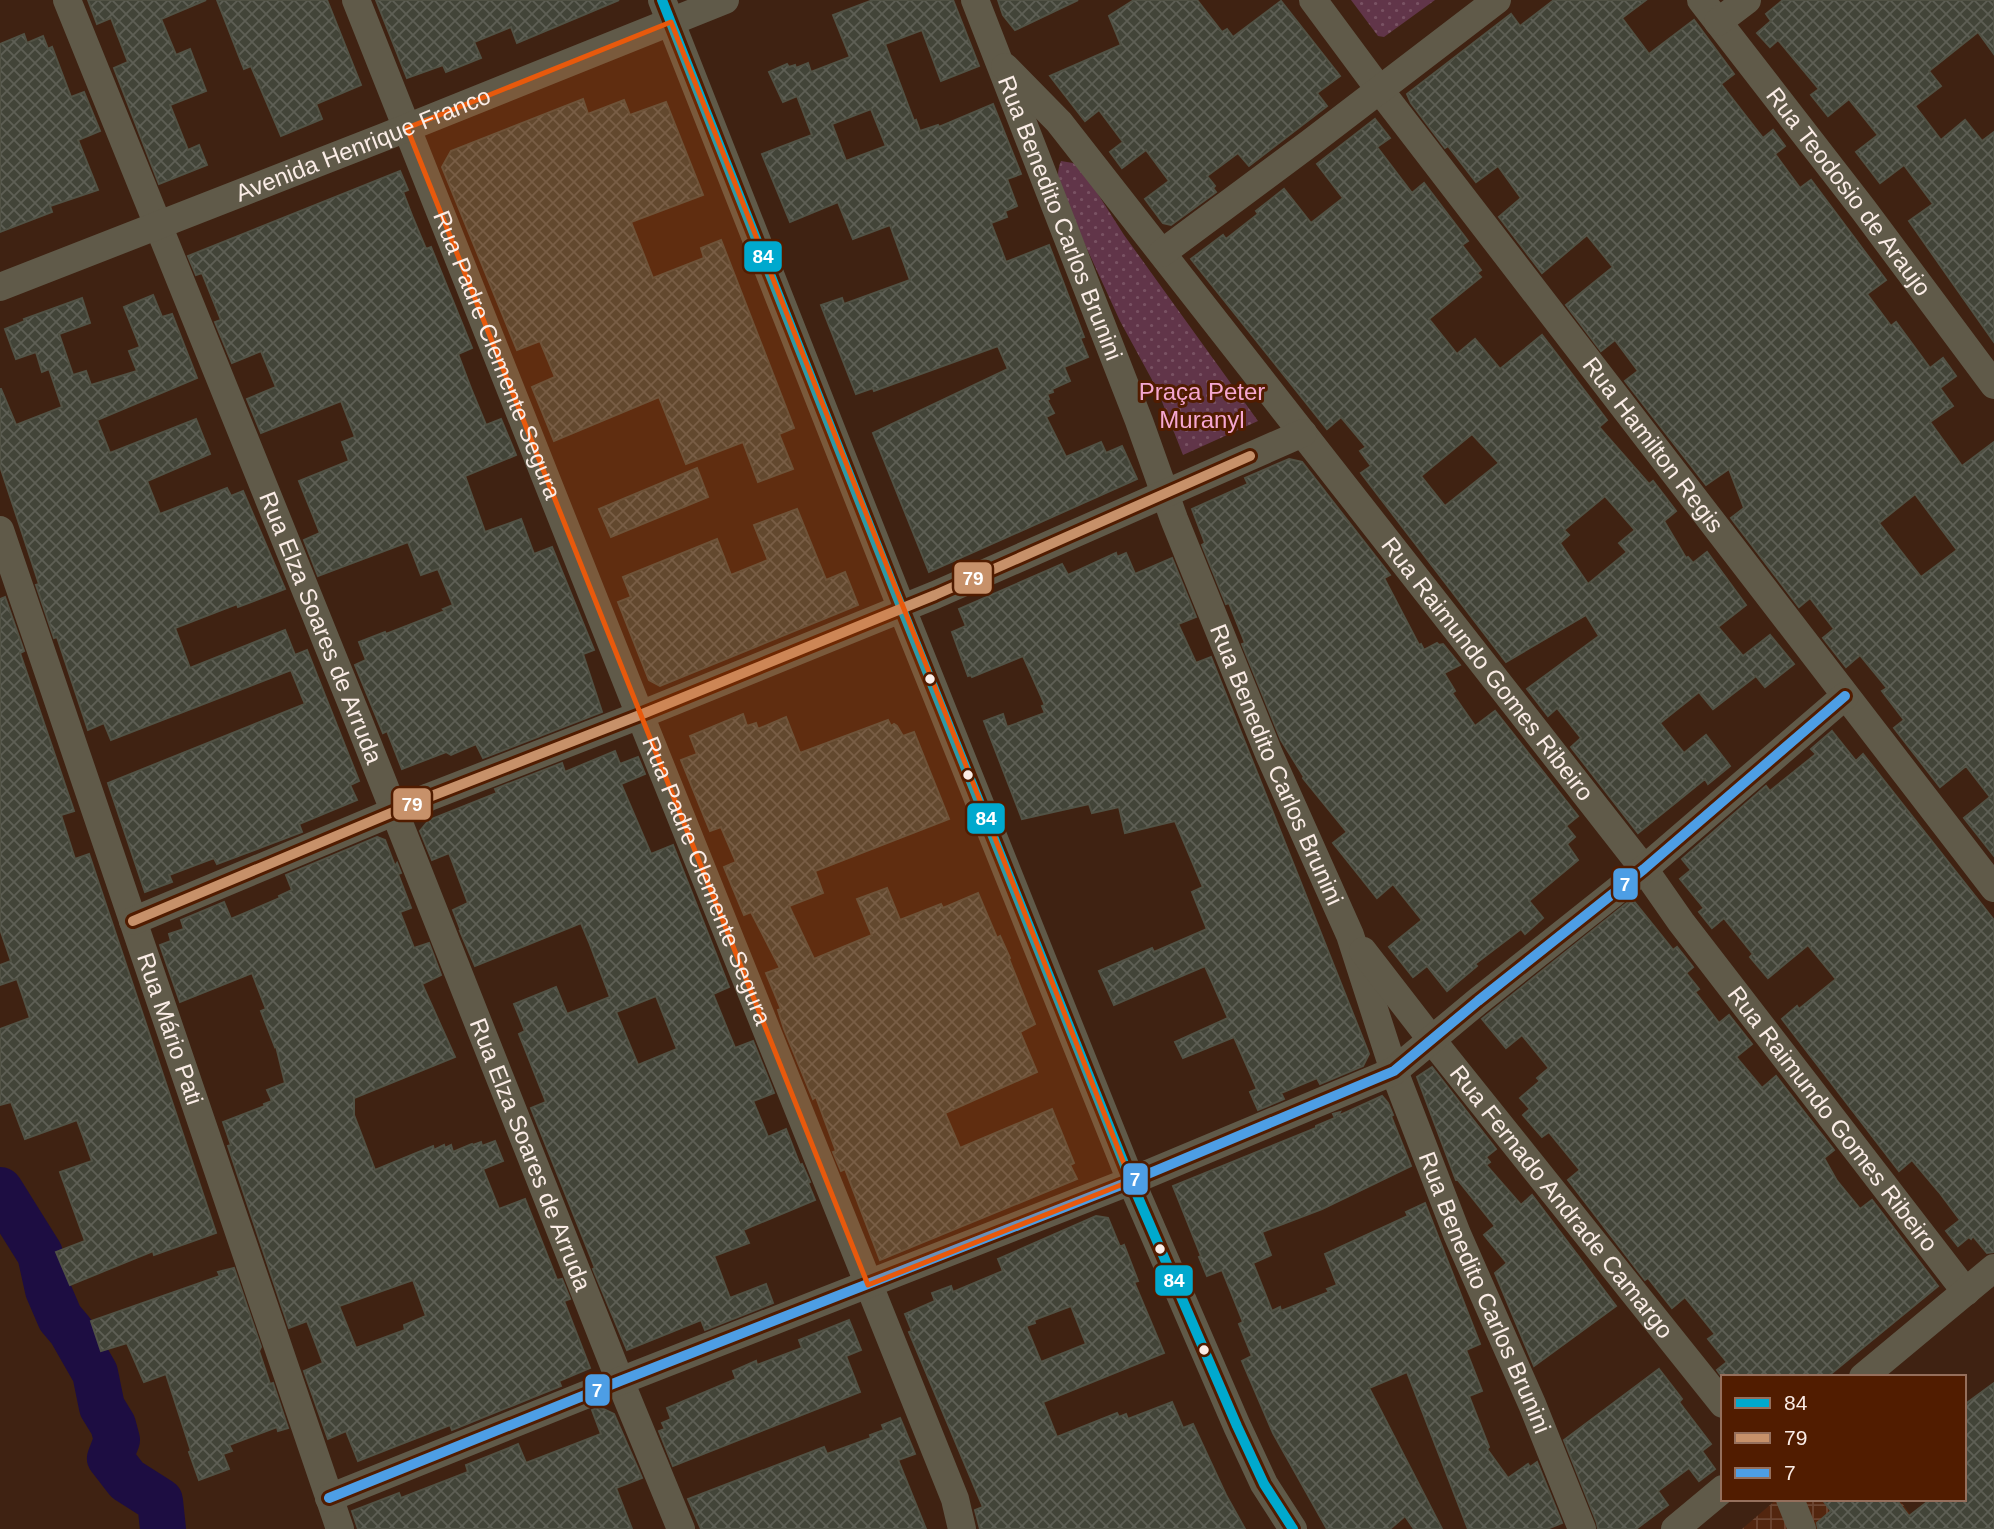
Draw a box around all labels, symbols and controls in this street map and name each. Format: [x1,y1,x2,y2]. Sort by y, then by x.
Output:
street label: Rua Benedito Carlos Brunini [993,72,1128,364]
street label: Avenida Henrique Franco [232,82,494,207]
street label: Rua Teodosio de Araujo [1761,82,1937,301]
street label: Rua Padre Clemente Segura [428,207,567,504]
line badge: 84 [743,240,783,273]
text: 84 [752,246,774,267]
street label: Rua Hamilton Regis [1578,352,1729,538]
park label: Praça Peter Muranyl [1139,378,1265,433]
street label: Rua Elza Soares de Arruda [254,487,388,768]
street label: Rua Raimundo Gomes Ribeiro [1376,532,1599,806]
line badge: 79 [953,561,993,595]
text: 79 [962,568,984,589]
street label: Rua Benedito Carlos Brunini [1205,620,1349,909]
unlabelled marker [923,672,937,686]
street label: Rua Padre Clemente Segura [637,732,777,1029]
unlabelled marker [961,768,975,782]
line badge: 79 [392,787,432,821]
text: 79 [401,794,423,815]
line badge: 84 [966,802,1006,835]
text: 84 [975,808,997,829]
line badge: 7 [1612,867,1639,901]
text: 7 [1620,874,1630,895]
street label: Rua Mário Pati [132,949,209,1108]
street label: Rua Raimundo Gomes Ribeiro [1723,981,1944,1256]
street label: Rua Elza Soares de Arruda [465,1014,597,1295]
street label: Rua Fernado Andrade Camargo [1445,1060,1679,1344]
street label: Rua Benedito Carlos Brunini [1414,1148,1556,1437]
line badge: 7 [1122,1162,1149,1196]
text: 7 [1130,1169,1140,1190]
unlabelled marker [1153,1242,1167,1256]
line badge: 84 [1154,1264,1194,1297]
text: 84 [1163,1270,1185,1291]
unlabelled marker [1197,1343,1211,1357]
line badge: 7 [584,1373,611,1407]
legend [1721,1375,1966,1501]
text: 7 [592,1380,602,1401]
text: 84 [1784,1391,1808,1414]
text: 79 [1784,1426,1807,1449]
text: 7 [1784,1461,1796,1484]

